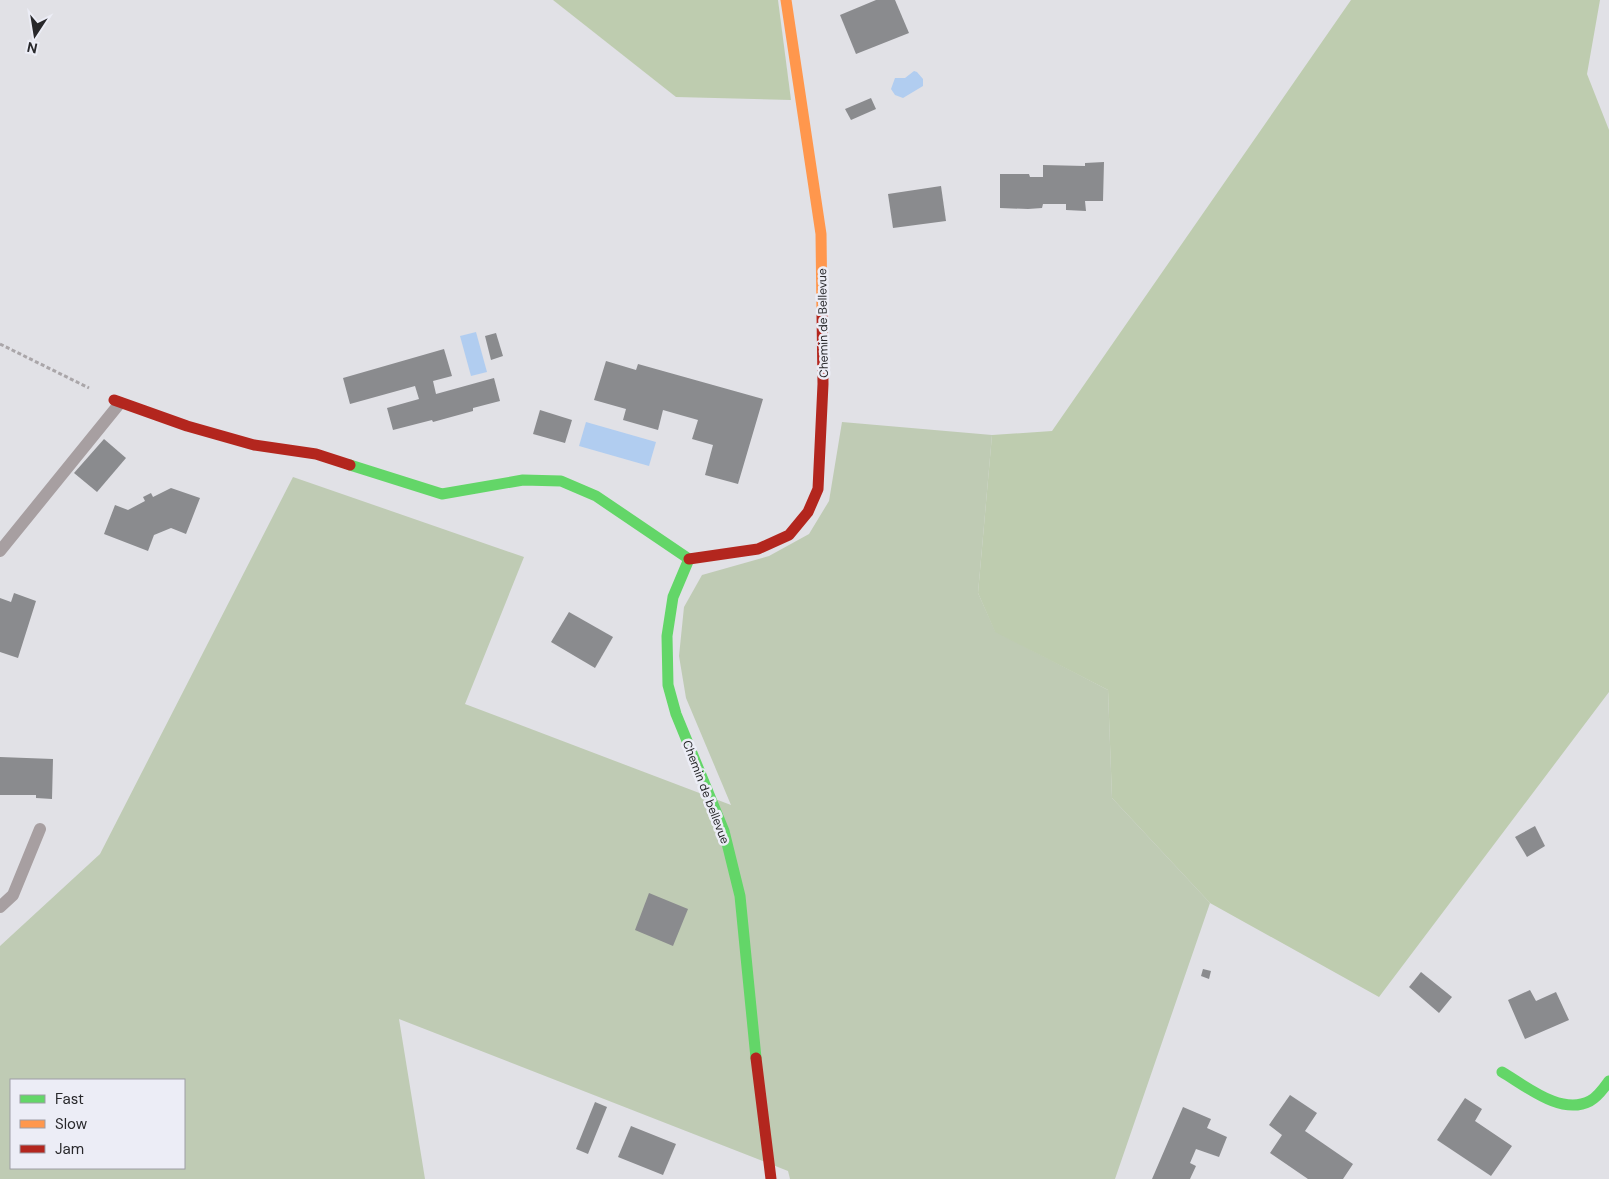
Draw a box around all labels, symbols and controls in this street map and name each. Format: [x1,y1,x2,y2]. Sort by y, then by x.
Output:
north arrow [10,10,60,60]
text: N [25,38,39,58]
street label: Chemin de Bellevue [814,268,832,378]
street label: Chemin de bellevue [679,738,733,846]
legend [10,1079,185,1169]
text: Fast [55,1089,84,1109]
text: Slow [55,1114,88,1134]
text: Jam [55,1139,84,1159]

